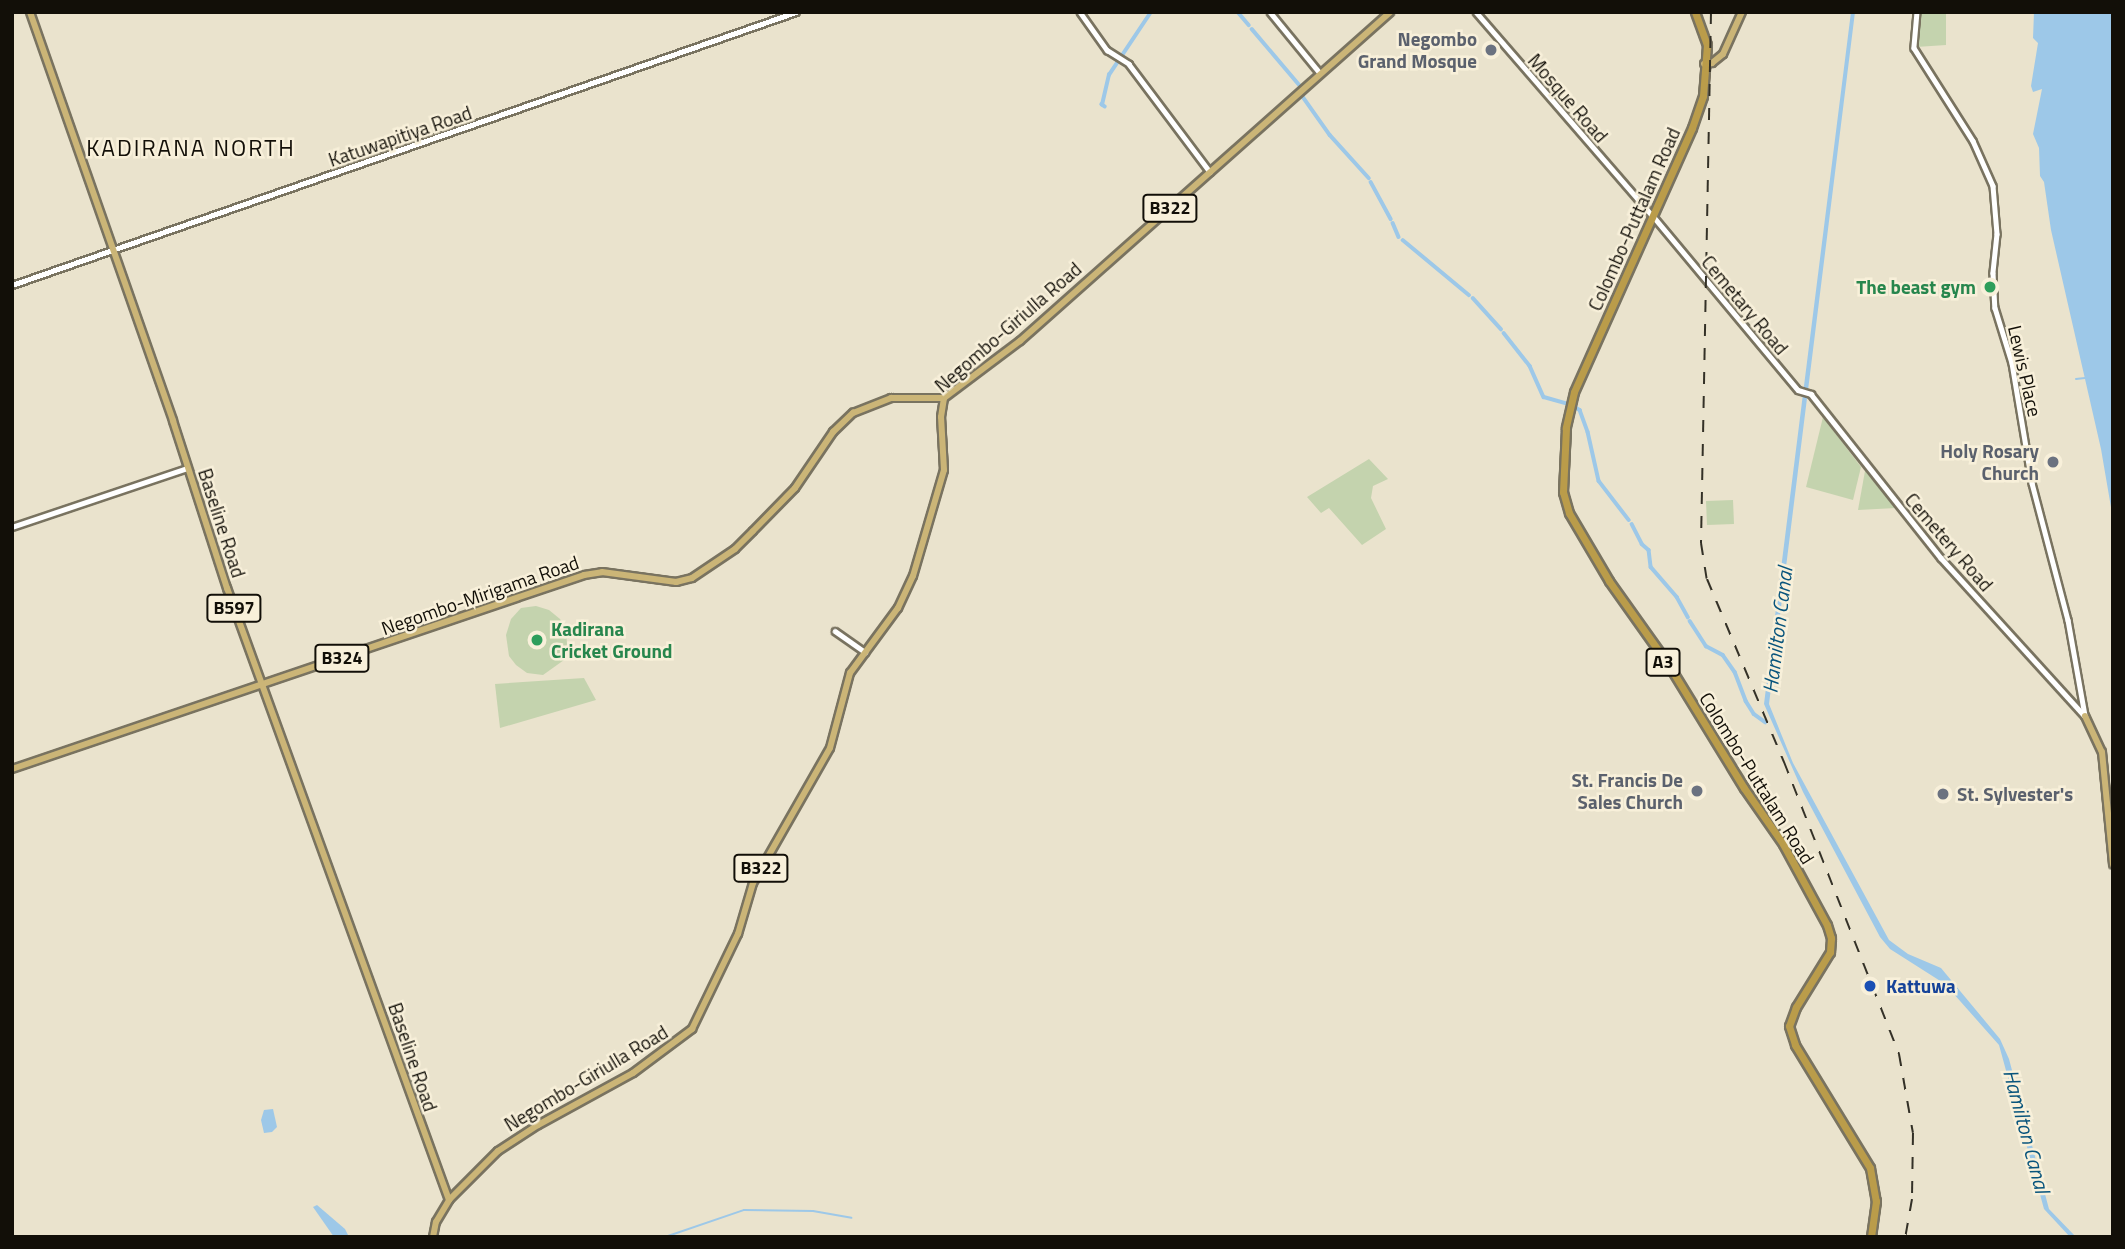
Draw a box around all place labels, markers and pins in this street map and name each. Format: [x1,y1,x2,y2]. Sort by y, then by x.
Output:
place label: Negombo Grand Mosque [1358,28,1477,72]
marker: Negombo Grand Mosque [1483,42,1499,58]
place label: The beast gym [1856,276,1976,298]
marker: The beast gym [1982,279,1998,295]
place label: Holy Rosary Church [1940,440,2039,484]
marker: Holy Rosary Church [2045,454,2061,470]
place label: Kadirana Cricket Ground [551,618,672,662]
marker: Kadirana Cricket Ground [529,632,545,648]
place label: St. Francis De Sales Church [1571,769,1683,813]
marker: St. Francis De Sales Church [1689,783,1705,799]
place label: St. Sylvester's [1957,783,2073,805]
marker: St. Sylvester's [1935,786,1951,802]
place label: Kattuwa [1886,975,1956,997]
marker: Kattuwa [1860,976,1880,996]

